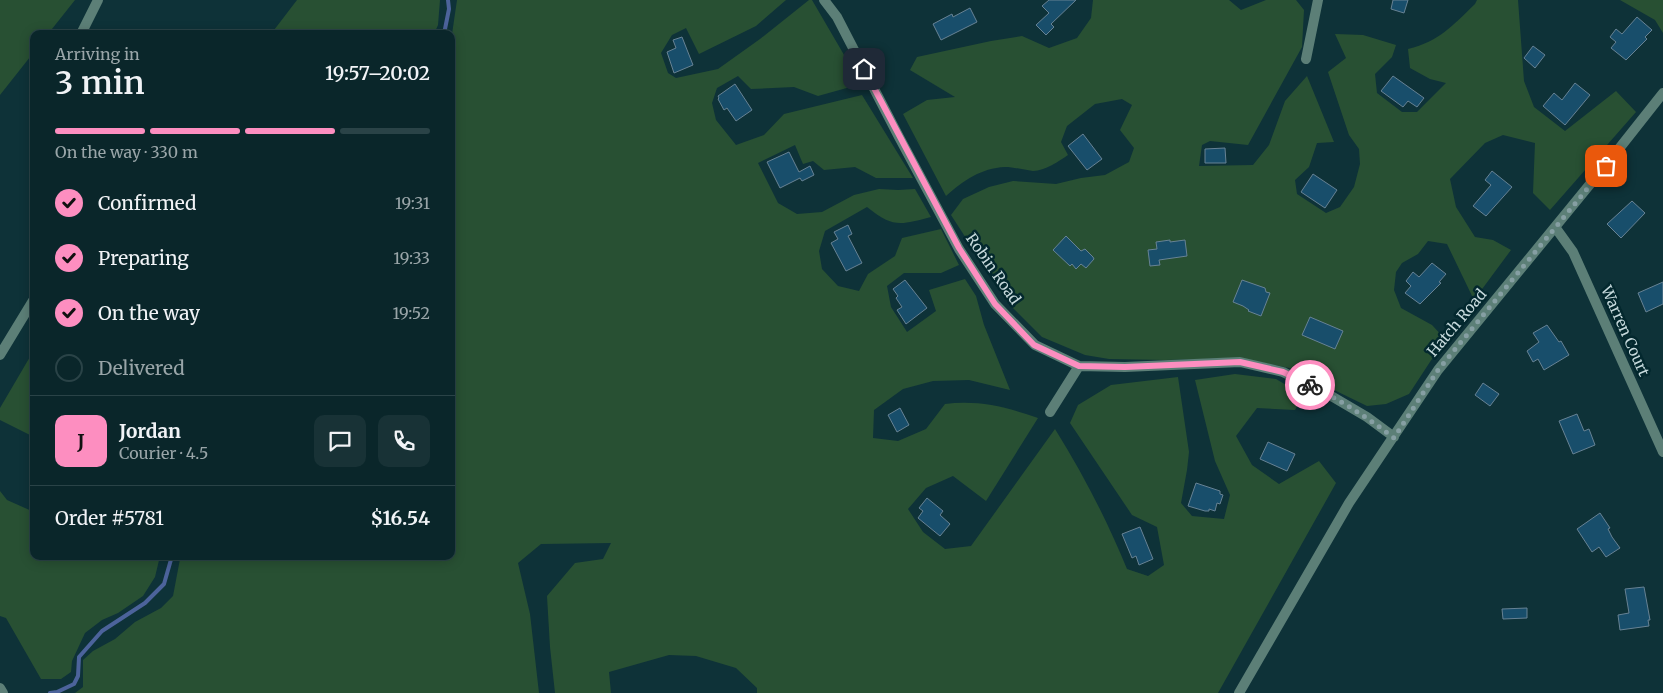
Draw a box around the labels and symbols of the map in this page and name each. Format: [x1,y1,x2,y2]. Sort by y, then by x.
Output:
pin [843,48,885,90]
pin [1585,145,1627,187]
street label: Robin Road [962,229,1025,308]
street label: Warren Court [1597,282,1654,379]
street label: Hatch Road [1423,285,1490,360]
courier [1285,360,1335,410]

